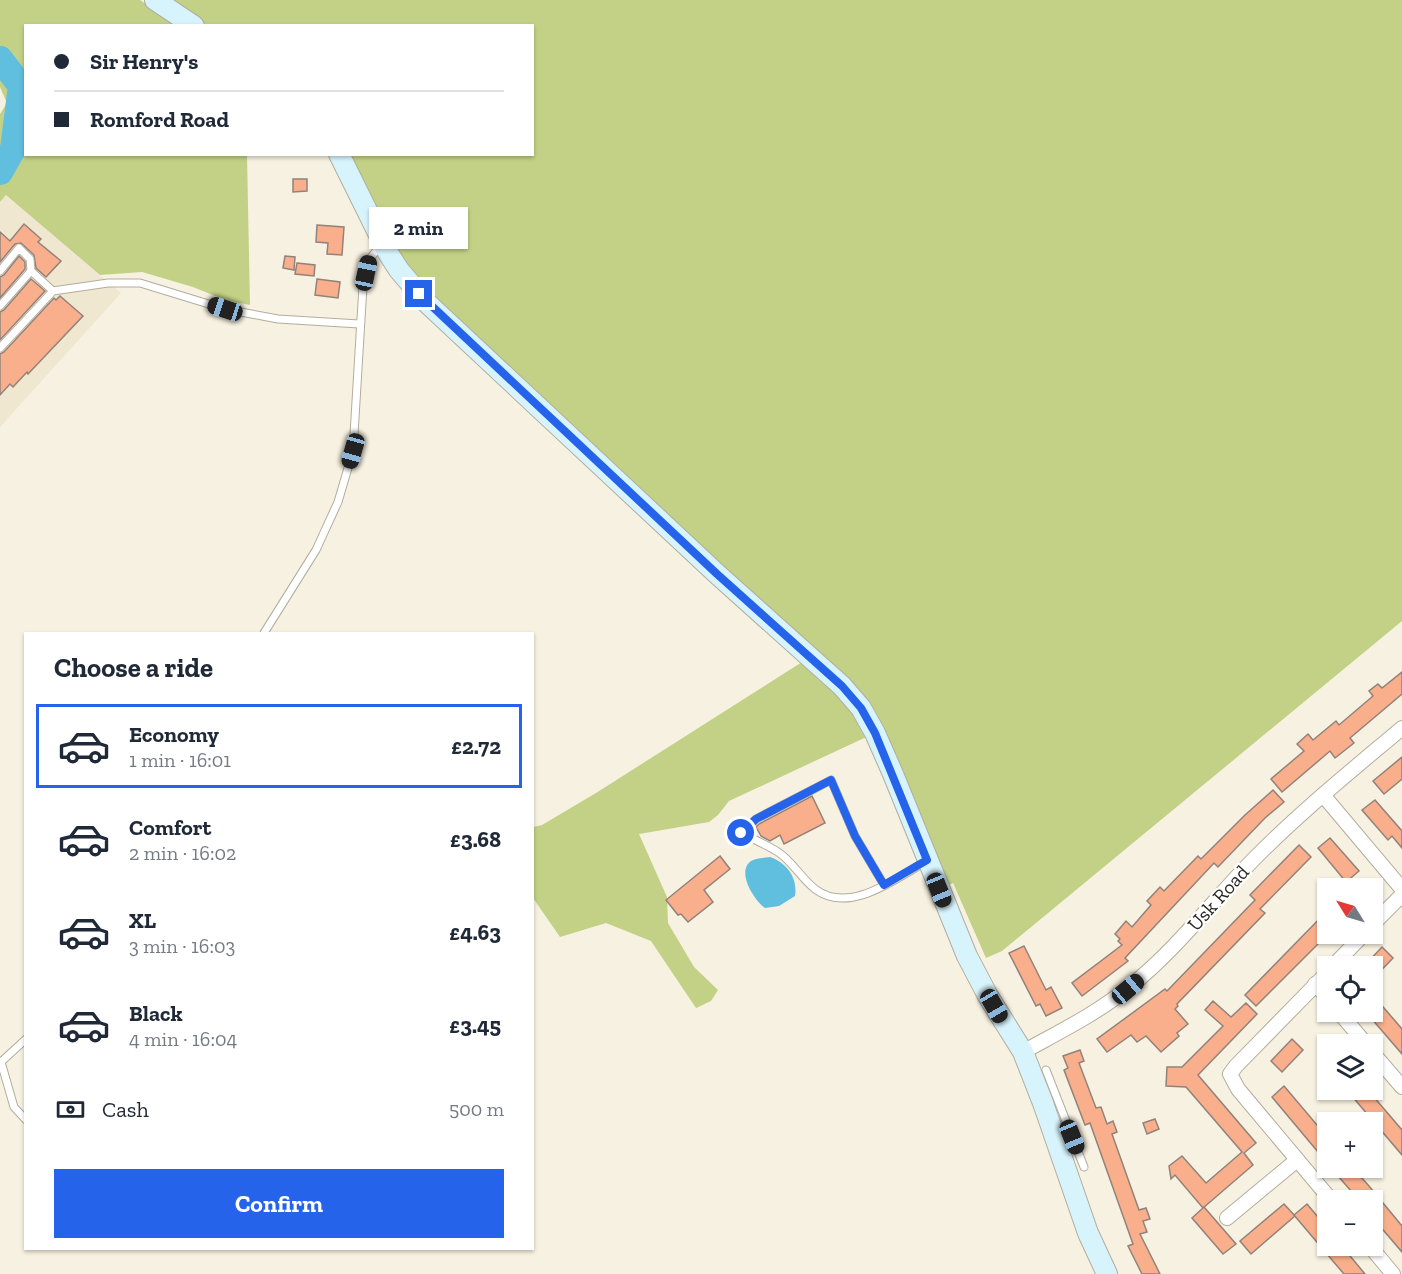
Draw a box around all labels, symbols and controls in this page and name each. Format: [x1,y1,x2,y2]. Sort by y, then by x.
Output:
text: Sir Henry's [90,48,198,75]
text: Romford Road [90,106,229,133]
callout: 2 min [370,207,468,249]
text: 2 min [394,216,443,240]
car [353,254,379,292]
route end [405,280,432,307]
car [205,295,245,323]
car [339,431,367,471]
text: Choose a ride [54,652,213,684]
icon: car [57,719,111,773]
text: Economy [129,721,219,748]
text: £2.72 [451,733,501,760]
text: 1 min · 16:01 [129,748,231,772]
icon: car [57,812,111,866]
text: Comfort [129,814,211,841]
route start [727,819,754,846]
text: £3.68 [450,826,501,853]
text: 2 min · 16:02 [129,841,236,865]
street label: Usk Road [1182,860,1254,936]
car [924,870,954,910]
north arrow [1317,878,1383,944]
map controls [1317,878,1383,1256]
icon: car [57,905,111,959]
text: XL [129,907,156,934]
text: £4.63 [449,919,501,946]
text: 3 min · 16:03 [129,934,235,958]
button: locate [1317,956,1383,1022]
car [1108,971,1148,1007]
car [977,986,1011,1026]
icon: car [57,998,111,1052]
text: Black [129,1000,183,1027]
text: £3.45 [449,1012,501,1039]
text: 4 min · 16:04 [129,1027,237,1051]
button: layers [1317,1034,1383,1100]
icon: cash [54,1093,87,1126]
text: Cash [102,1096,149,1123]
text: 500 m [449,1097,504,1121]
button: + [1317,1112,1383,1178]
car [1057,1117,1087,1157]
button: Confirm [54,1169,504,1238]
button: − [1317,1190,1383,1256]

